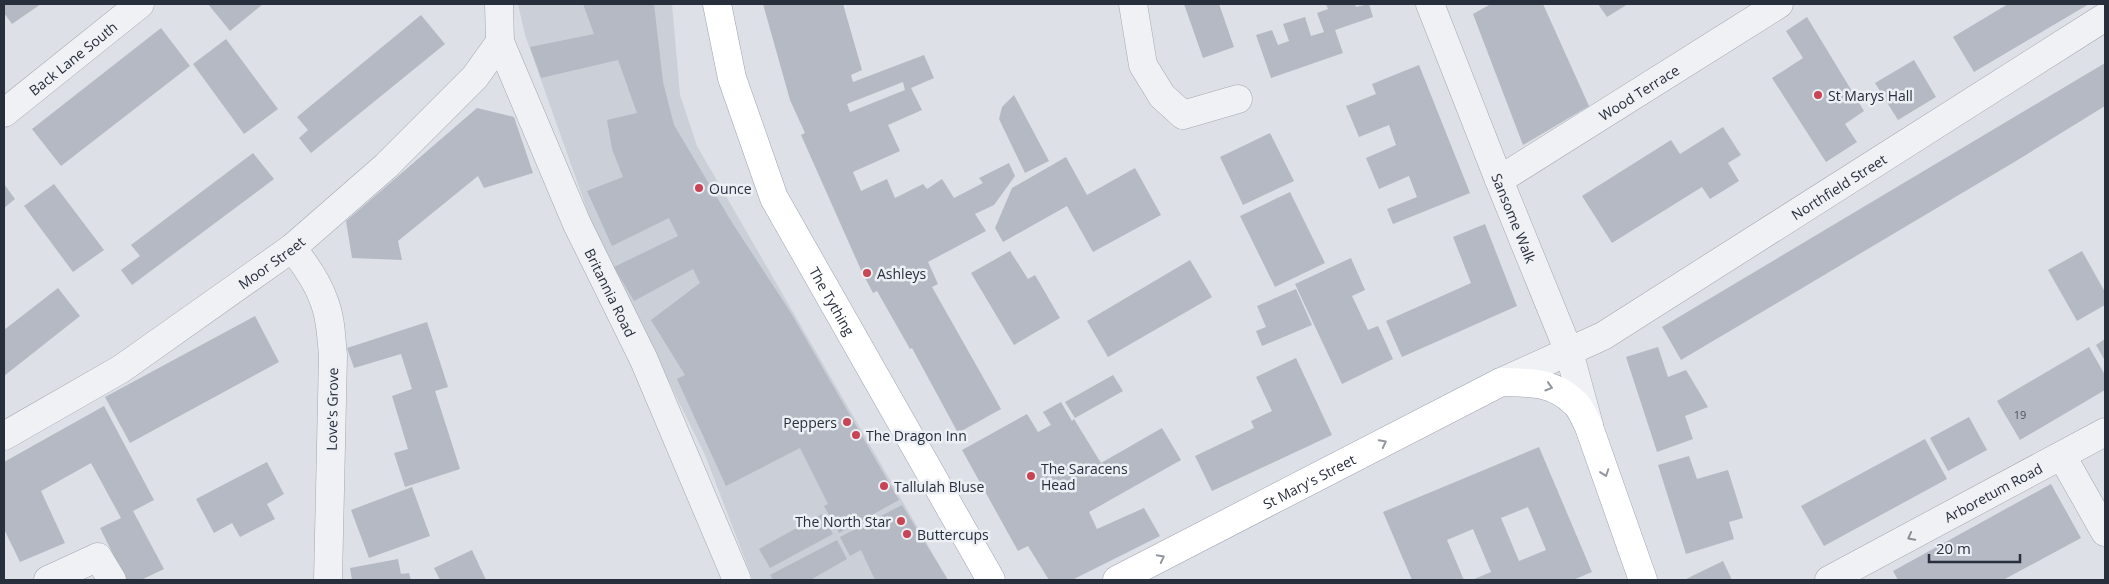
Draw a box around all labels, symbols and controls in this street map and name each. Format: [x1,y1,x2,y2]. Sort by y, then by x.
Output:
street label: Back Lane South [25,17,121,99]
street label: Wood Terrace [1595,60,1683,125]
place label: St Marys Hall [1828,86,1913,105]
marker: St Marys Hall [1812,89,1824,101]
street label: Northfield Street [1787,149,1890,224]
street label: Sansome Walk [1488,170,1541,266]
place label: Ounce [709,179,752,198]
marker: Ounce [693,182,705,194]
street label: Moor Street [234,232,309,293]
street label: Britannia Road [581,245,641,340]
street label: The Tything [805,263,860,339]
place label: Ashleys [877,264,927,283]
marker: Ashleys [861,267,873,279]
street label: Love's Grove [322,367,342,451]
one-way arrow [1544,381,1553,391]
house number: 19 [2014,407,2026,422]
place label: Peppers [783,413,837,432]
marker: Peppers [841,416,853,428]
place label: The Dragon Inn [866,426,967,445]
marker: The Dragon Inn [850,429,862,441]
one-way arrow [1378,439,1387,449]
street label: St Mary's Street [1259,449,1359,513]
street label: Arboretum Road [1940,458,2045,526]
place label: The Saracens Head [1041,459,1128,494]
one-way arrow [1599,468,1609,477]
marker: The Saracens Head [1025,470,1037,482]
place label: Tallulah Bluse [894,477,985,496]
marker: Tallulah Bluse [878,480,890,492]
place label: The North Star [795,512,891,531]
marker: The North Star [895,515,907,527]
place label: Buttercups [917,525,989,544]
marker: Buttercups [901,528,913,540]
one-way arrow [1907,531,1916,541]
scale bar [1929,532,2020,564]
text: 20 m [1936,538,1971,558]
one-way arrow [1156,554,1165,564]

